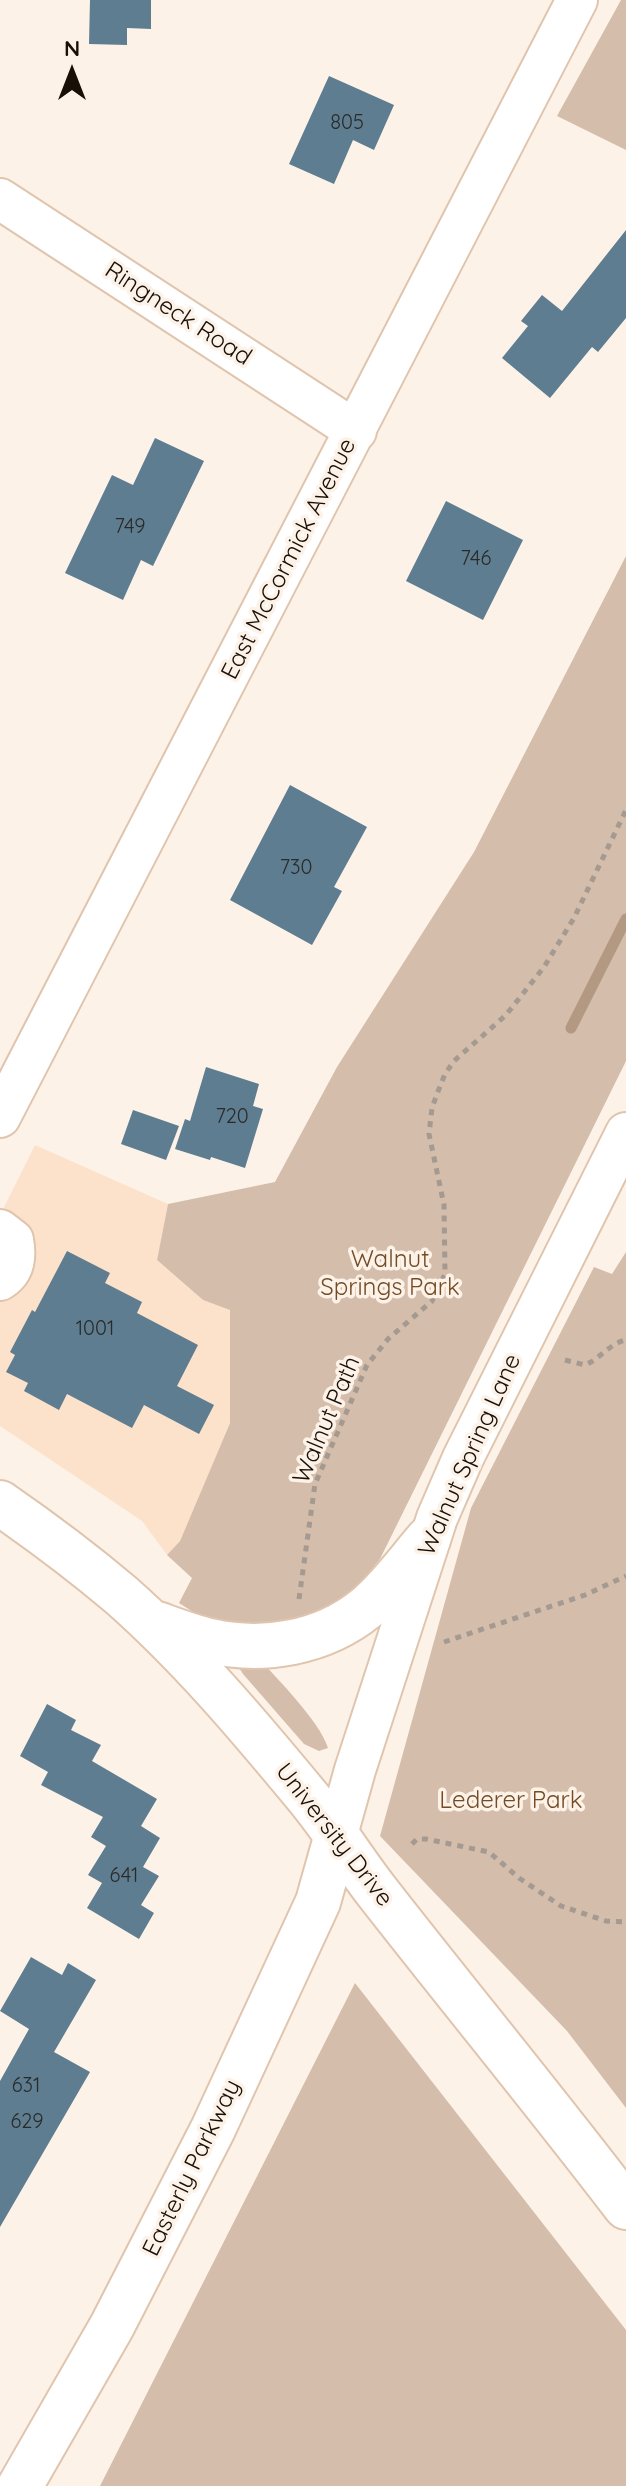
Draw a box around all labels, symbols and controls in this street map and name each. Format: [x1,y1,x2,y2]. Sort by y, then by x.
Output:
north arrow [32,32,112,112]
text: N [64,34,80,62]
house number: 805 [330,111,364,135]
street label: Ringneck Road [99,256,257,372]
street label: East McCormick Avenue [216,434,362,684]
house number: 749 [115,515,145,539]
house number: 746 [461,547,491,571]
house number: 730 [280,856,312,880]
house number: 720 [215,1105,249,1129]
park label: Walnut Springs Park [320,1246,460,1302]
house number: 1001 [76,1317,114,1341]
street label: Walnut Spring Lane [413,1350,527,1560]
street label: Walnut Path [287,1352,367,1488]
street label: University Drive [269,1758,399,1912]
park label: Lederer Park [439,1787,583,1815]
house number: 641 [110,1864,138,1888]
house number: 631 [12,2074,40,2098]
street label: Easterly Parkway [137,2075,247,2261]
house number: 629 [11,2110,43,2134]

